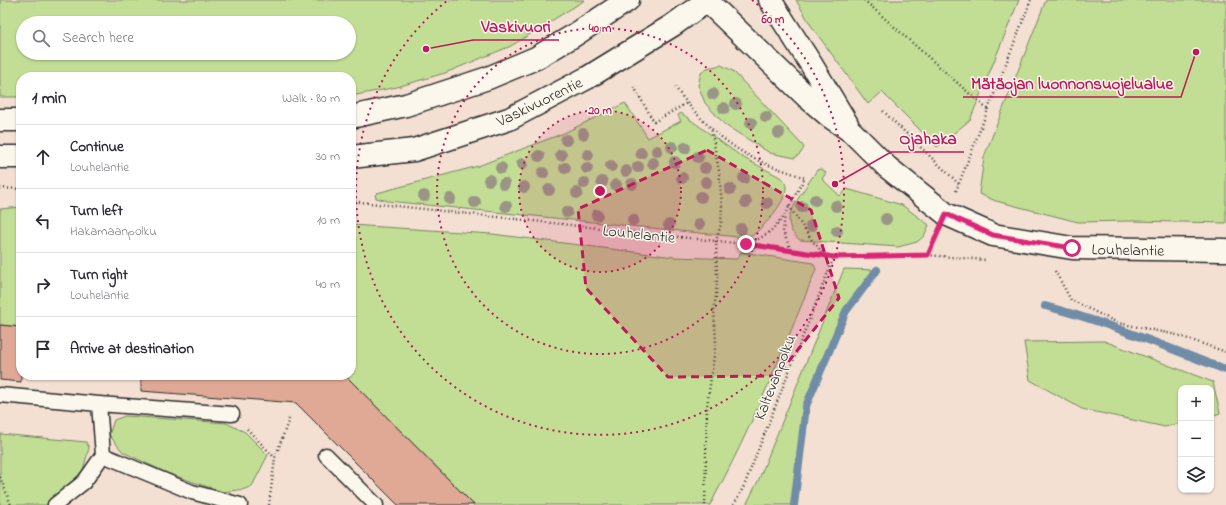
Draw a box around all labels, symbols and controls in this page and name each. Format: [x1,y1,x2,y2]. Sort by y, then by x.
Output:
callout: Vaskivuori [473,11,559,40]
text: 60 m [761,11,785,29]
text: Vaskivuori [480,15,551,40]
search box [16,16,356,60]
text: 40 m [588,20,612,38]
icon: search [30,27,52,49]
text: Search here [62,27,134,49]
callout: Mätäojan luonnonsuojelualue [963,68,1181,97]
street label: Vaskivuorentie [492,71,588,134]
text: Mätäojan luonnonsuojelualue [971,72,1174,97]
text: 1 min [32,86,66,111]
text: Walk · 80 m [282,89,340,108]
text: 20 m [587,102,612,120]
callout: Ojahaka [891,123,964,152]
text: Ojahaka [899,127,957,152]
text: Continue [70,136,124,158]
icon: ahead [32,146,54,168]
text: 30 m [316,147,340,166]
text: Louhelantie [70,158,129,177]
centre of rings [593,184,607,198]
text: Turn left [70,200,123,222]
icon: left [32,210,54,232]
text: 10 m [317,211,340,230]
street label: Louhelantie [601,219,677,251]
text: Hakamaanpolku [70,222,157,241]
route end [737,235,755,253]
street label: Louhelantie [1091,238,1165,264]
route start [1063,239,1081,257]
text: Turn right [70,264,128,286]
icon: right [32,274,54,296]
text: 40 m [316,275,340,294]
text: Louhelantie [70,286,129,305]
street label: Kaltevanpolku [749,332,803,424]
icon: arrive [32,338,54,360]
text: Arrive at destination [70,338,194,360]
map controls [1178,385,1214,493]
button: + [1178,385,1214,421]
button: − [1178,421,1214,457]
button: layers [1178,457,1214,493]

